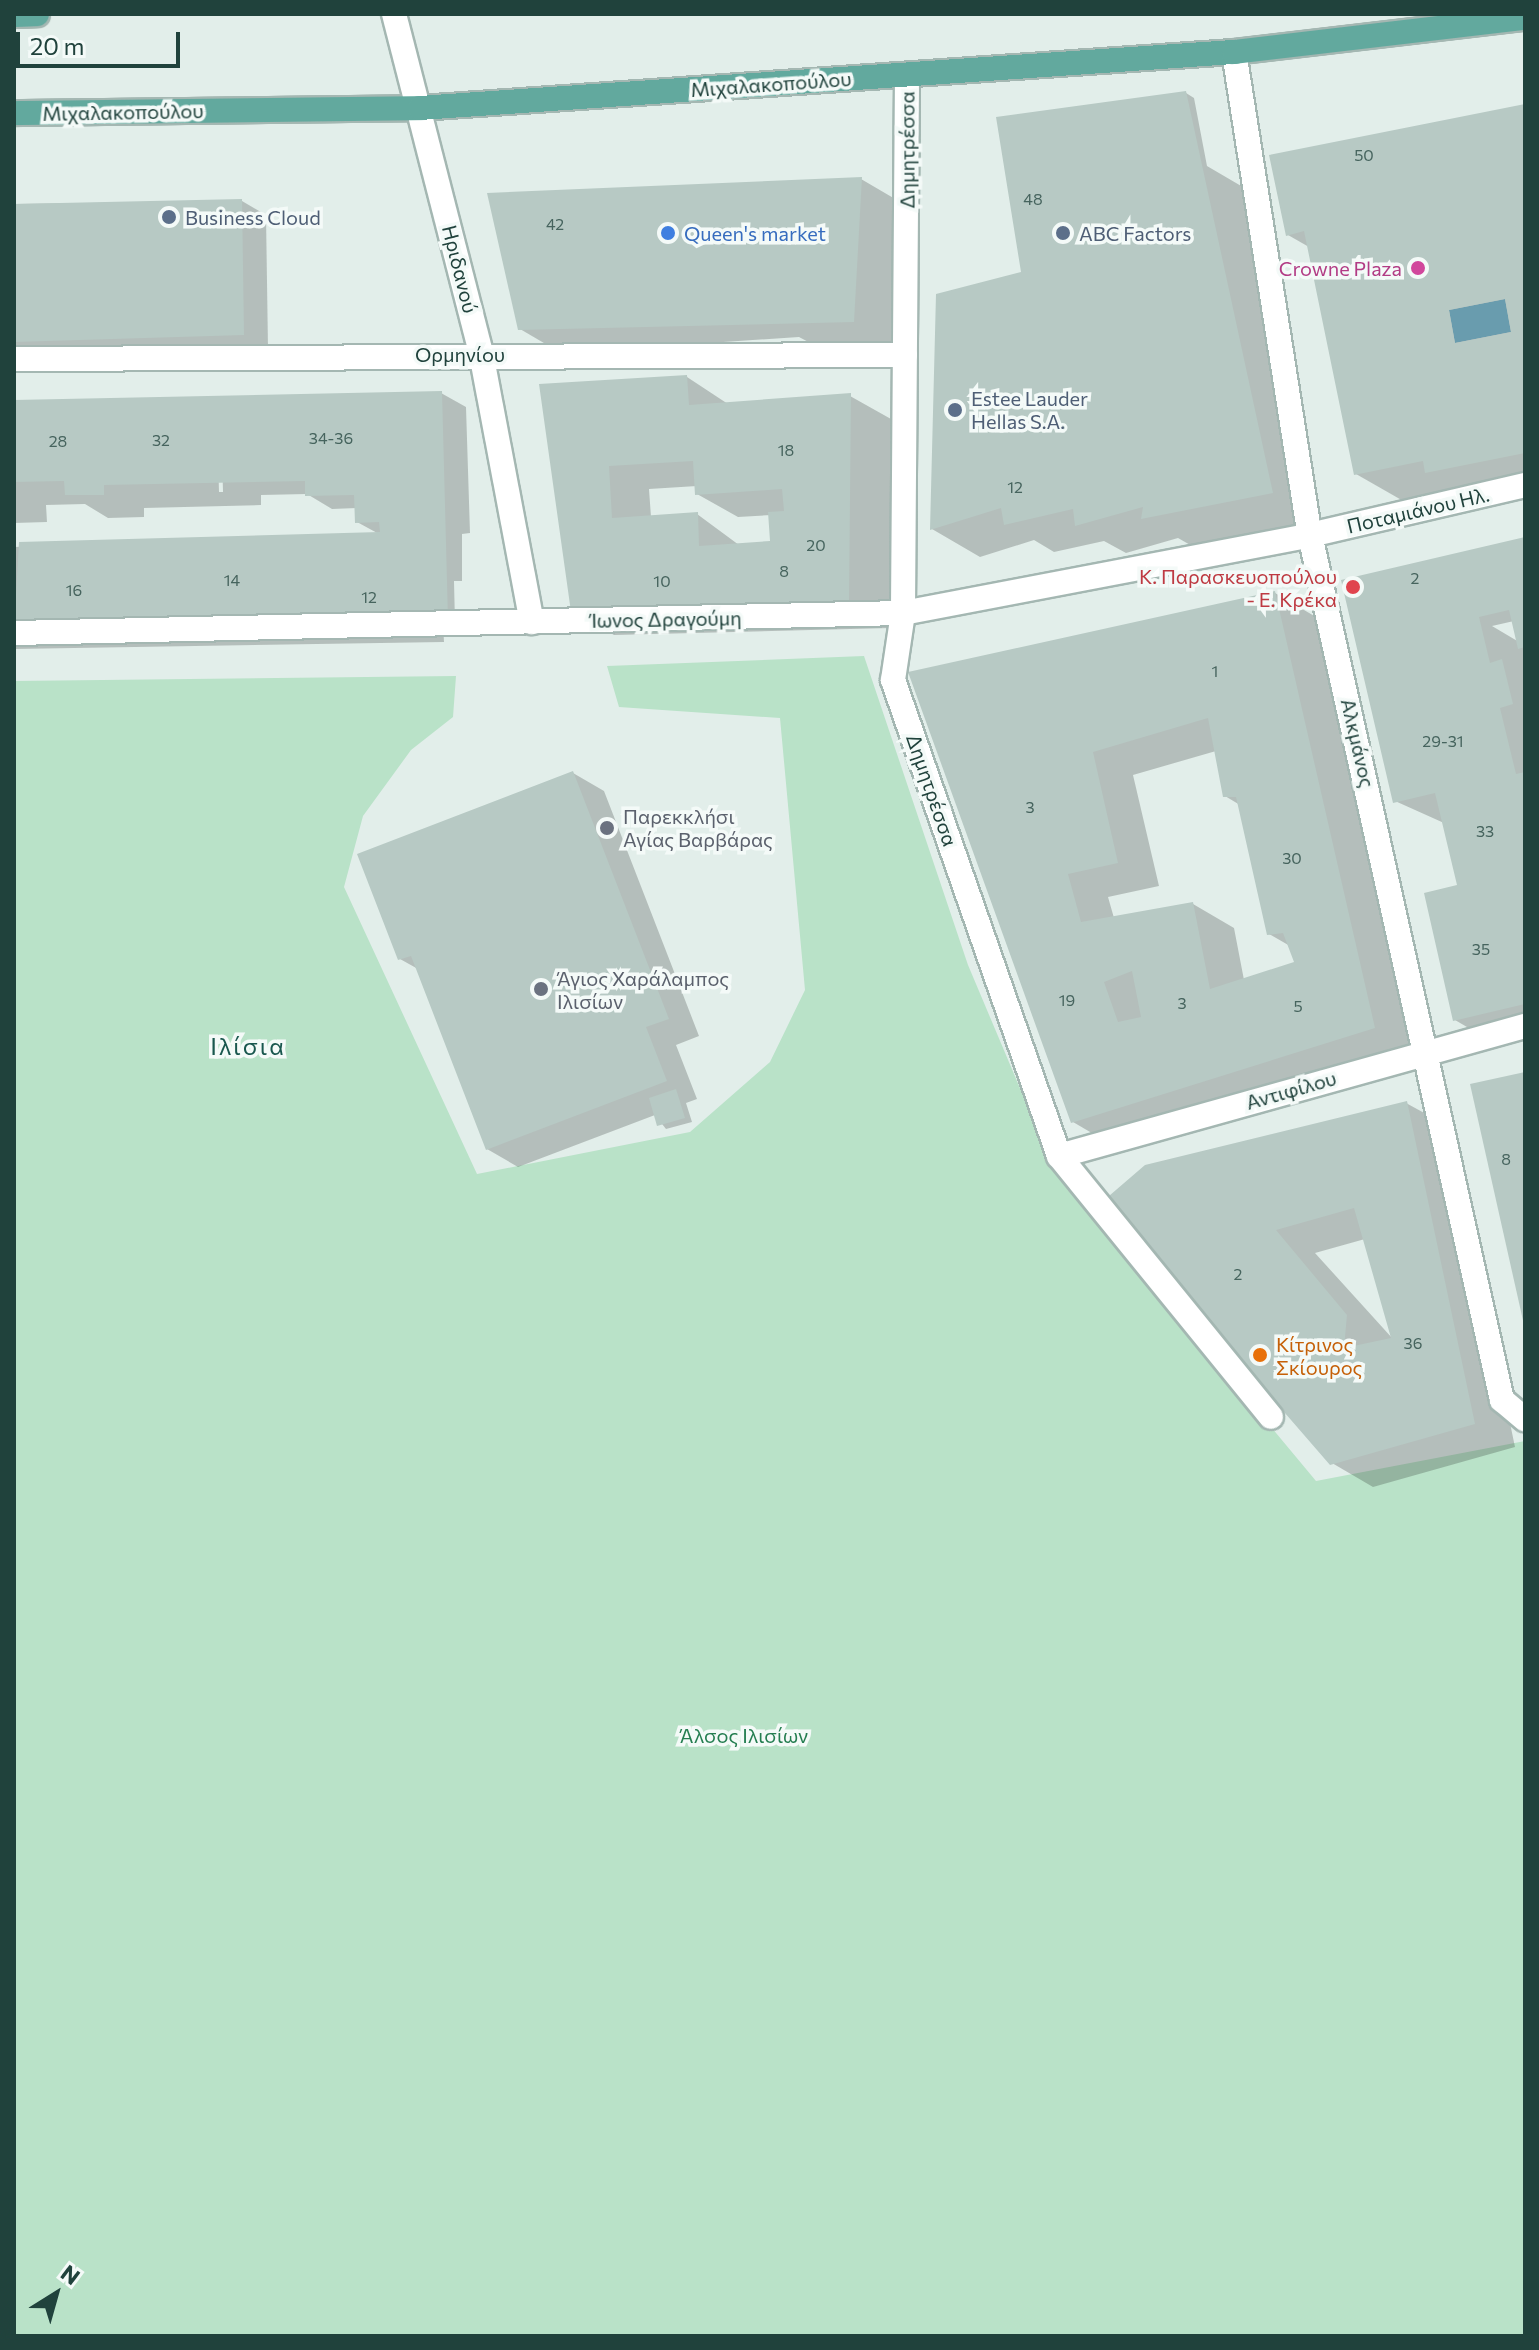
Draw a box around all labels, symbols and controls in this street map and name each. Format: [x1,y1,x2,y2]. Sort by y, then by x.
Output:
scale bar [20,16,184,66]
text: 20 m [30,31,84,60]
street label: Μιχαλακοπούλου [690,66,852,102]
street label: Δημητρέσσα [895,91,919,209]
street label: Μιχαλακοπούλου [42,99,204,125]
house number: 50 [1354,145,1374,165]
house number: 48 [1023,189,1043,209]
place label: Business Cloud [185,205,321,229]
marker: Business Cloud [160,208,178,226]
house number: 42 [546,214,564,234]
place label: Queen's market [684,221,826,245]
place label: ABC Factors [1079,221,1191,245]
street label: Ηριδανού [437,222,483,316]
marker: Queen's market [659,224,677,242]
marker: ABC Factors [1054,224,1072,242]
place label: Crowne Plaza [1279,256,1402,280]
marker: Crowne Plaza [1409,259,1427,277]
street label: Ορμηνίου [415,342,505,366]
place label: Estee Lauder Hellas S.A. [971,386,1088,433]
marker: Estee Lauder Hellas S.A. [946,401,964,419]
house number: 34-36 [309,428,353,448]
house number: 32 [152,430,170,450]
house number: 28 [49,431,67,451]
house number: 18 [778,440,794,460]
house number: 12 [1007,477,1023,497]
street label: Ποταμιάνου Ηλ. [1344,482,1492,538]
house number: 20 [806,535,826,555]
house number: 8 [779,561,789,581]
place label: Κ. Παρασκευοπούλου - Ε. Κρέκα [1139,564,1337,611]
house number: 2 [1411,568,1419,588]
house number: 14 [224,570,240,590]
house number: 10 [653,571,671,591]
marker: Κ. Παρασκευοπούλου - Ε. Κρέκα [1344,578,1362,596]
house number: 16 [66,580,82,600]
house number: 12 [361,587,377,607]
street label: Ίωνος Δραγούμη [590,606,742,632]
house number: 1 [1212,661,1218,681]
street label: Αλκμάνος [1336,696,1380,790]
street label: Δημητρέσσα [902,731,962,849]
house number: 29-31 [1422,731,1464,751]
house number: 3 [1025,797,1035,817]
place label: Παρεκκλήσι Αγίας Βαρβάρας [623,804,773,851]
marker: Παρεκκλήσι Αγίας Βαρβάρας [598,819,616,837]
house number: 33 [1476,821,1494,841]
house number: 30 [1282,848,1302,868]
house number: 35 [1472,939,1490,959]
place label: Άγιος Χαράλαμπος Ιλισίων [557,966,729,1013]
marker: Άγιος Χαράλαμπος Ιλισίων [532,980,550,998]
house number: 19 [1059,990,1075,1010]
house number: 3 [1177,993,1187,1013]
house number: 5 [1293,996,1303,1016]
district label: Iλίσια [210,1032,286,1060]
street label: Αντιφίλου [1243,1066,1339,1114]
house number: 8 [1501,1149,1511,1169]
house number: 2 [1234,1264,1242,1284]
place label: Κίτρινος Σκίουρος [1276,1332,1363,1379]
house number: 36 [1404,1333,1422,1353]
marker: Κίτρινος Σκίουρος [1251,1346,1269,1364]
park label: Άλσος Ιλισίων [680,1723,808,1747]
north arrow [16,2254,96,2334]
text: N [56,2259,85,2290]

